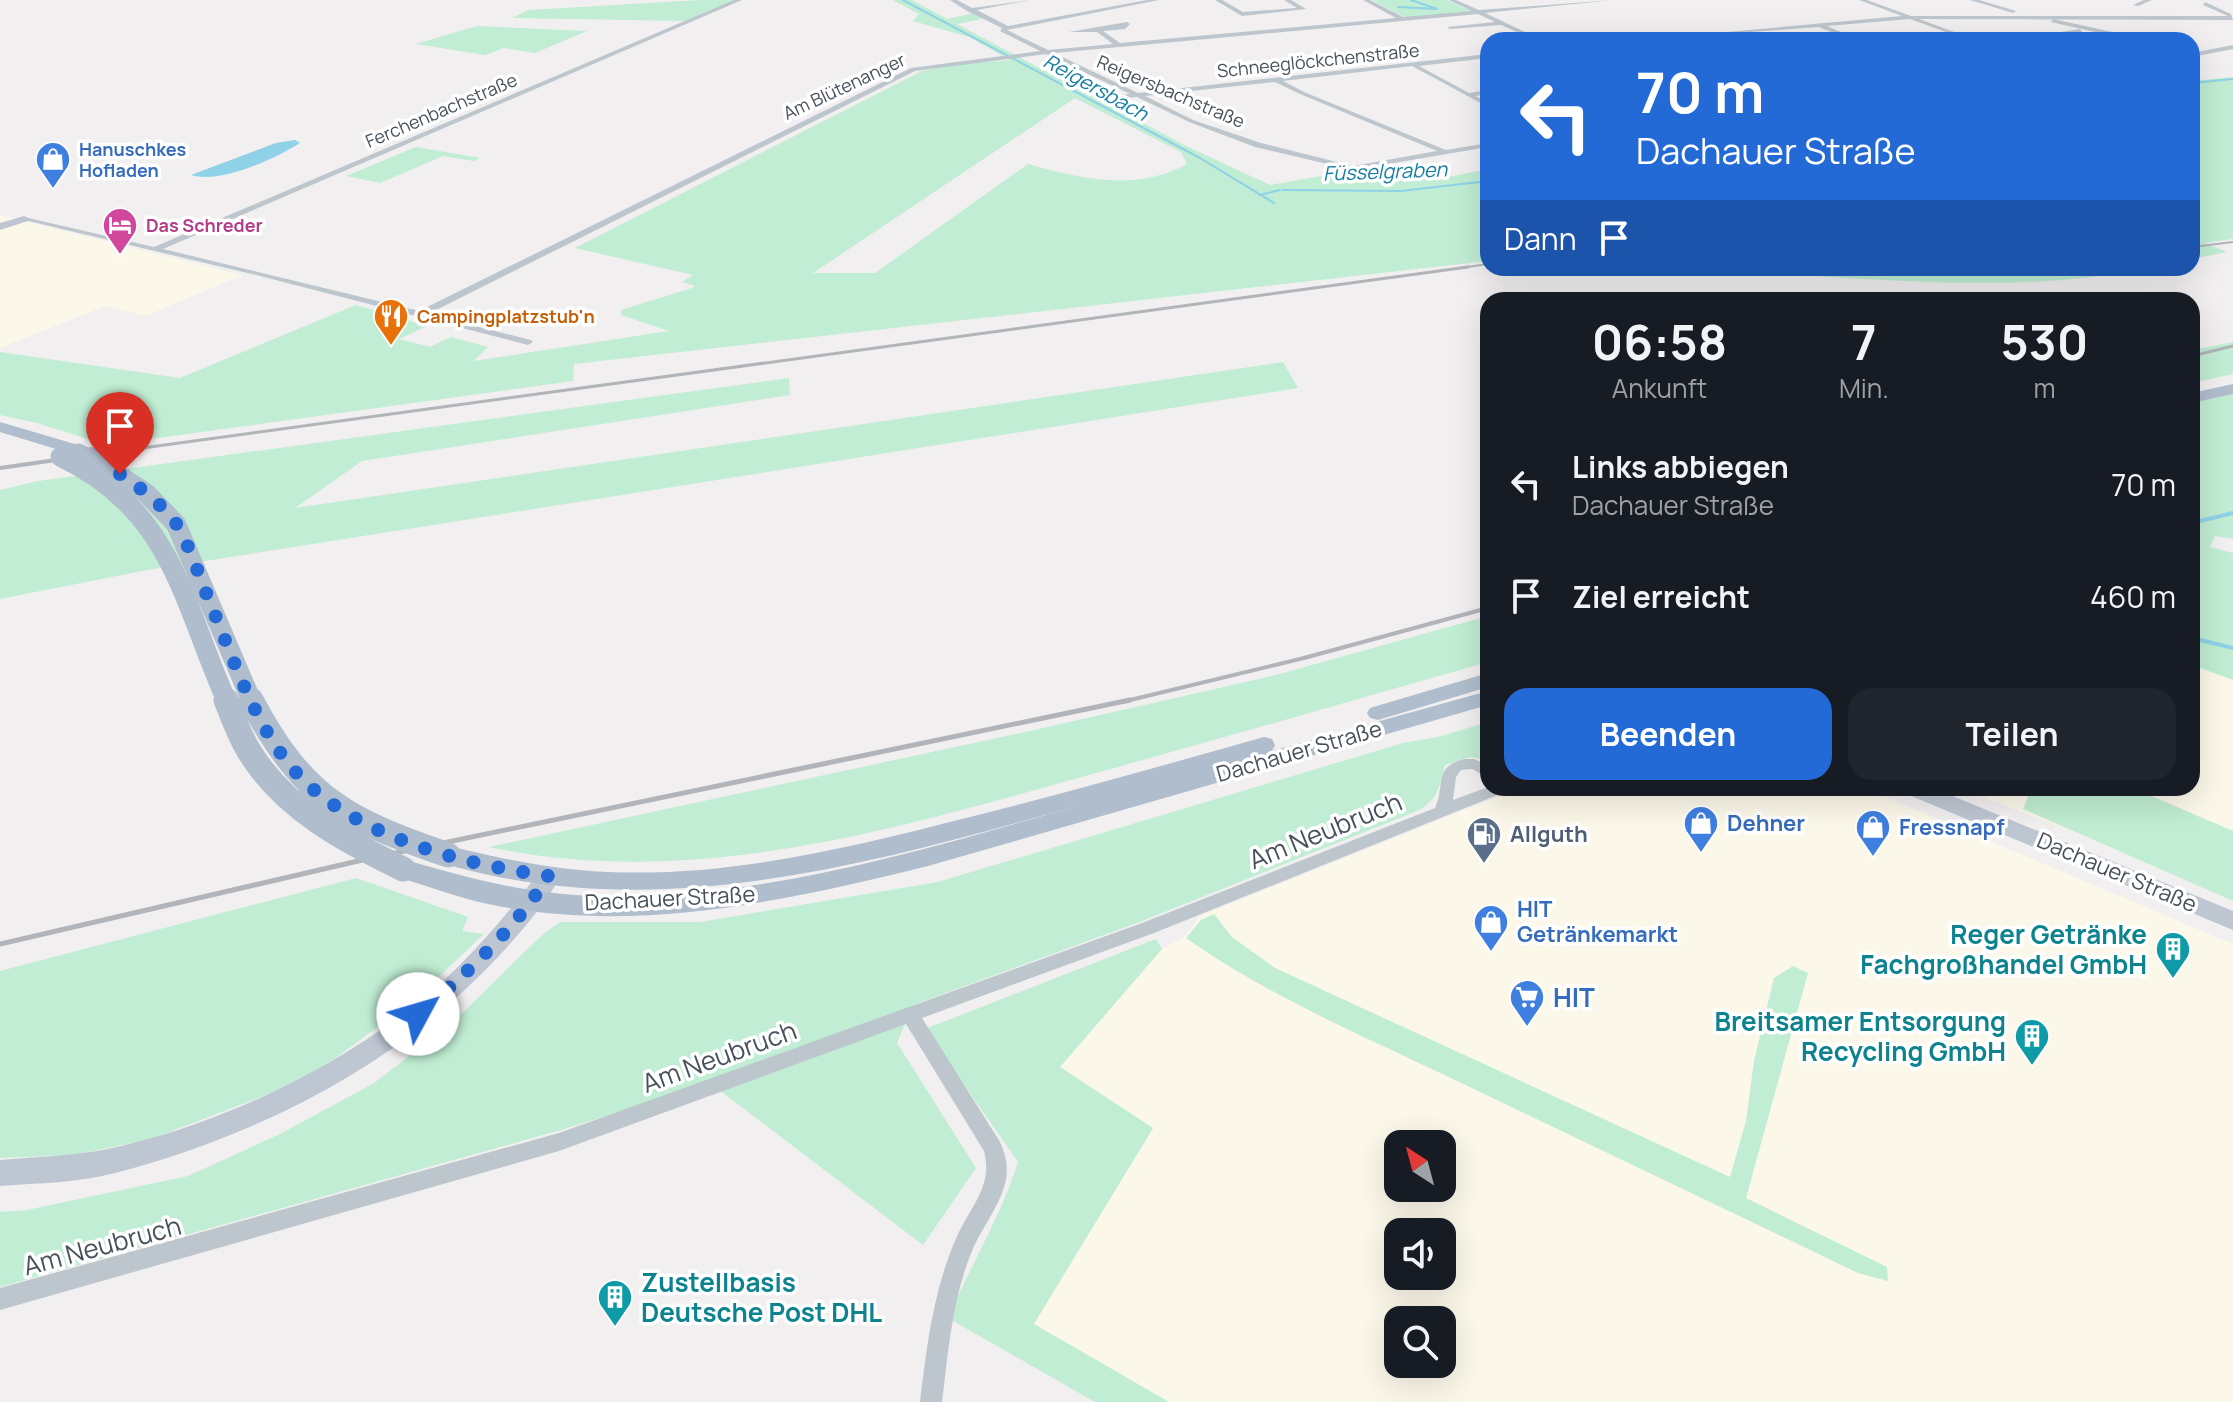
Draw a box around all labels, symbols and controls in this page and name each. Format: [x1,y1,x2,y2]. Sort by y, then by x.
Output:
street label: Schneeglöckchenstraße [1216,37,1420,83]
street label: Am Blütenanger [779,47,910,125]
water label: Reigersbach [1039,47,1154,127]
street label: Reigersbachstraße [1093,49,1249,133]
text: 70 m [1636,53,1764,130]
icon: left [1504,64,1608,168]
street label: Ferchenbachstraße [361,67,521,153]
text: Dachauer Straße [1636,126,1916,175]
place label: Hanuschkes Hofladen [79,137,187,182]
shop icon: Hanuschkes Hofladen [34,140,72,190]
water label: Füsselgraben [1322,155,1449,187]
hotel icon: Das Schreder [101,206,139,256]
place label: Das Schreder [146,213,263,237]
icon: arrive [1592,216,1636,260]
text: Dann [1504,218,1576,259]
restaurant icon: Campingplatzstub'n [372,297,410,347]
place label: Campingplatzstub'n [417,304,595,328]
text: 06:58 [1592,309,1727,374]
text: 7 [1851,309,1877,374]
text: 530 [2001,309,2088,374]
text: Ankunft [1612,370,1707,406]
text: Min. [1839,370,1889,406]
text: m [2033,370,2055,406]
pin [86,392,154,474]
icon: arrive [98,404,142,448]
text: Links abbiegen [1572,446,1789,487]
icon: left [1504,462,1548,506]
text: 70 m [2111,464,2176,505]
text: Dachauer Straße [1572,487,1774,523]
icon: arrive [1504,574,1548,618]
text: Ziel erreicht [1572,576,1750,617]
text: 460 m [2090,576,2176,617]
button: Beenden [1504,688,1832,780]
button: Teilen [1848,688,2176,780]
street label: Dachauer Straße [1213,713,1385,789]
street label: Am Neubruch [1243,783,1407,877]
shop icon: Dehner [1682,804,1720,854]
place label: Dehner [1727,808,1805,838]
shop icon: Fressnapf [1854,808,1892,858]
place label: Fressnapf [1899,812,2005,842]
fuel station icon: Allguth [1465,815,1503,865]
place label: Allguth [1510,819,1588,849]
street label: Dachauer Straße [2033,825,2202,919]
street label: Dachauer Straße [584,879,756,917]
place label: HIT Getränkemarkt [1517,894,1678,949]
shop icon: HIT Getränkemarkt [1472,903,1510,953]
place label: Reger Getränke Fachgroßhandel GmbH [1860,916,2147,982]
building icon: Reger Getränke Fachgroßhandel GmbH [2154,930,2192,980]
position arrow [376,972,460,1056]
supermarket icon: HIT [1508,978,1546,1028]
place label: HIT [1553,979,1595,1015]
place label: Breitsamer Entsorgung Recycling GmbH [1715,1003,2006,1069]
street label: Am Neubruch [637,1011,801,1101]
building icon: Breitsamer Entsorgung Recycling GmbH [2013,1017,2051,1067]
north arrow [1384,1130,1456,1202]
map controls [1384,1130,1456,1378]
street label: Am Neubruch [19,1207,185,1283]
button: sound [1384,1218,1456,1290]
place label: Zustellbasis Deutsche Post DHL [641,1264,882,1330]
building icon: Zustellbasis Deutsche Post DHL [596,1278,634,1328]
button: search [1384,1306,1456,1378]

